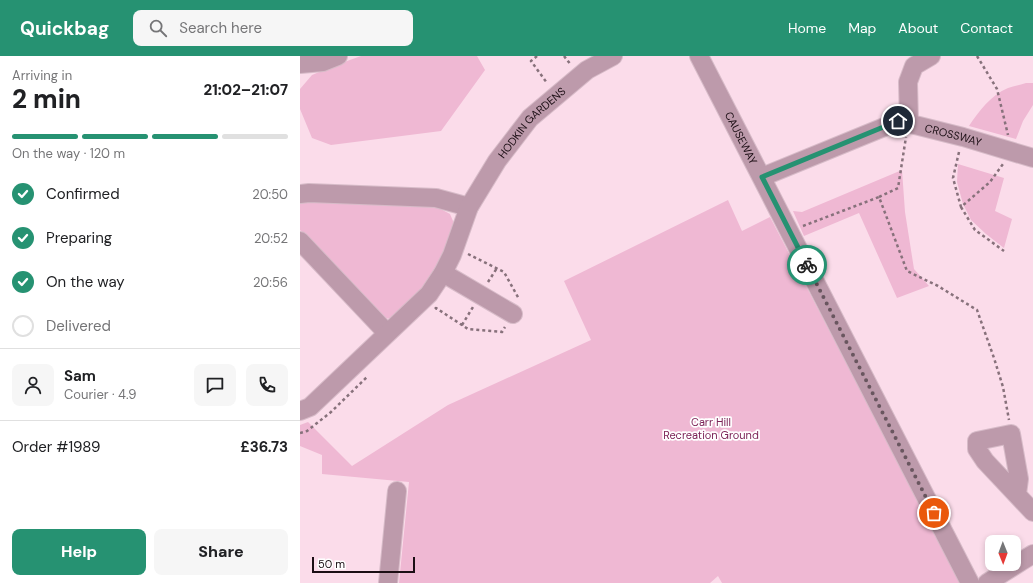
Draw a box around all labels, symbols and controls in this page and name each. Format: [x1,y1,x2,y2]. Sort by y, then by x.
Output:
search box [133,10,413,46]
text: Quickbag [20,16,109,41]
icon: search [147,17,169,39]
text: Search here [179,18,262,38]
text: Home [788,19,826,37]
text: Map [848,19,876,37]
text: About [898,19,938,37]
text: Contact [960,19,1013,37]
text: Arriving in [12,67,72,84]
text: 21:02–21:07 [204,80,288,100]
text: 2 min [12,82,81,116]
street label: HODKIN GARDENS [495,84,568,161]
pin [881,104,915,138]
street label: CAUSEWAY [722,109,761,167]
icon: home [887,110,909,132]
street label: CROSSWAY [923,121,984,149]
text: On the way · 120 m [12,145,125,162]
icon: check [12,183,34,205]
text: Confirmed [46,184,120,204]
text: 20:50 [252,186,288,203]
icon: check [12,227,34,249]
text: Preparing [46,228,112,248]
text: 20:52 [254,230,288,247]
courier [787,245,827,285]
icon: bike [796,254,818,276]
icon: check [12,271,34,293]
text: On the way [46,272,125,292]
text: 20:56 [253,274,288,291]
text: Delivered [46,316,111,336]
button: person [12,364,54,406]
button: chat [194,364,236,406]
button: phone [246,364,288,406]
text: Sam [64,366,96,386]
text: Courier · 4.9 [64,386,136,403]
park label: Carr Hill Recreation Ground [663,415,759,442]
text: Order #1989 [12,437,100,457]
text: £36.73 [240,437,288,457]
pin [917,496,951,530]
icon: bag [923,502,945,524]
button: Help [12,529,146,575]
button: Share [154,529,288,575]
north arrow [985,535,1021,571]
map controls [985,535,1021,571]
scale bar [312,555,415,574]
text: 50 m [318,557,345,571]

